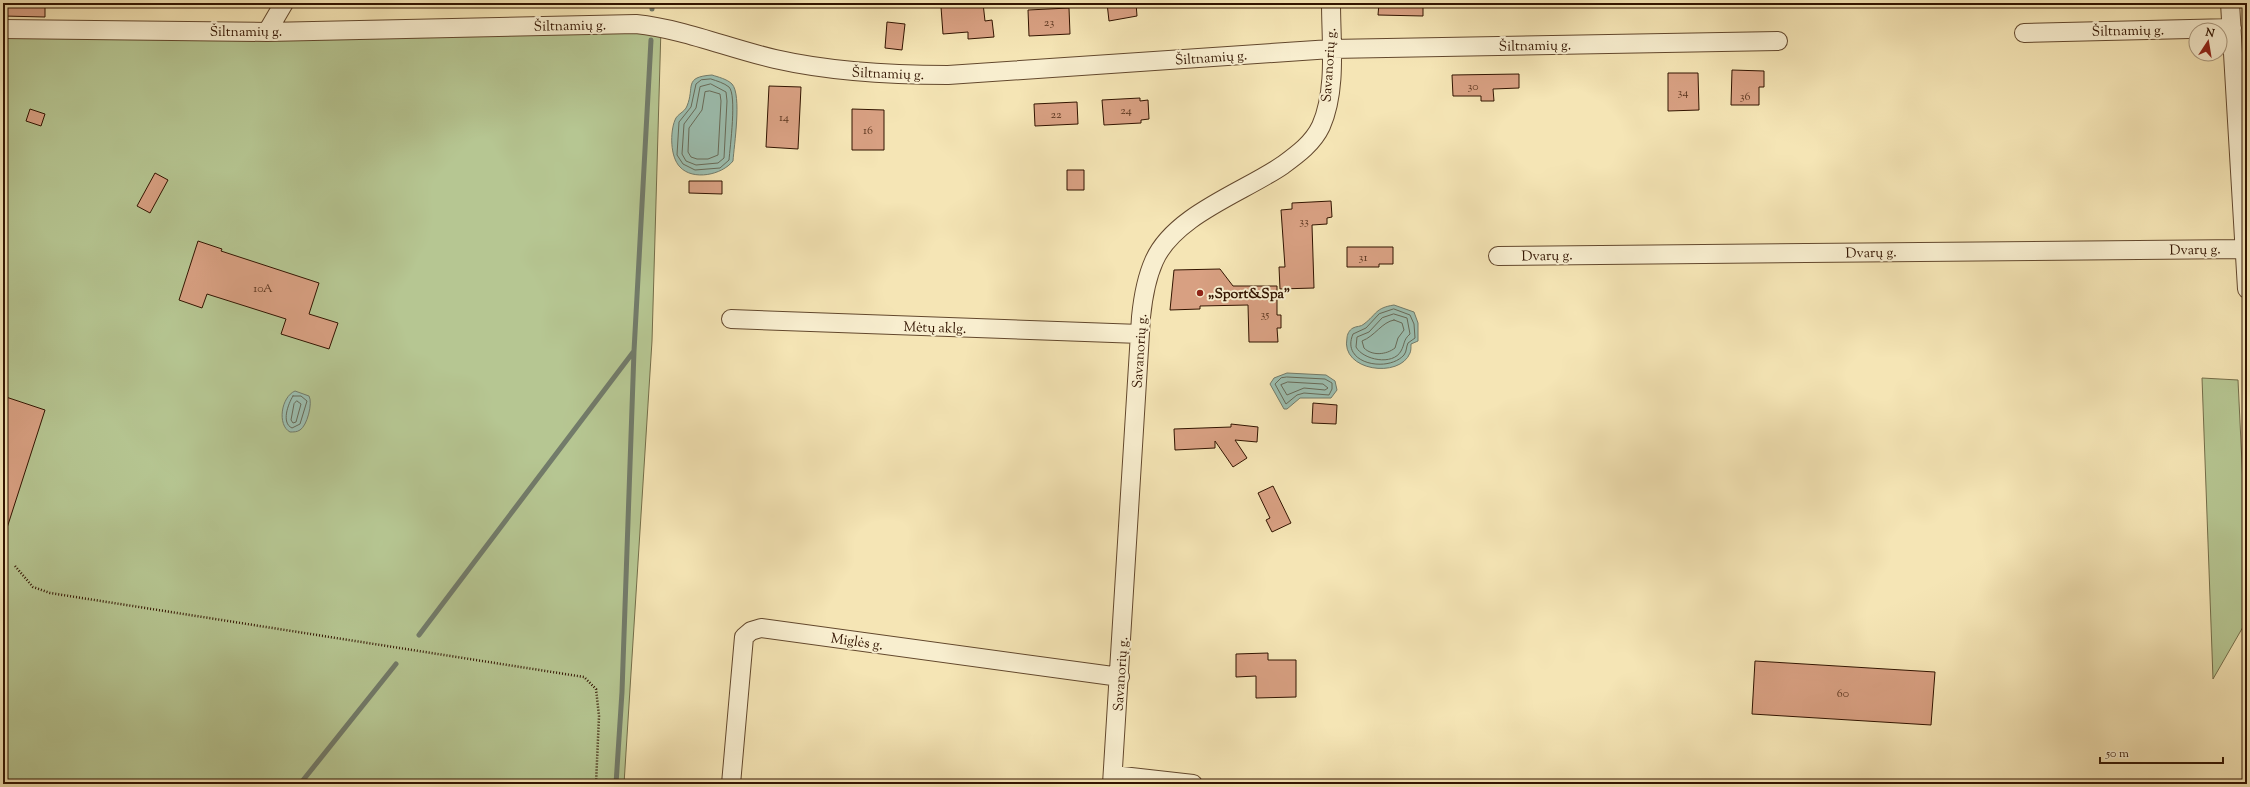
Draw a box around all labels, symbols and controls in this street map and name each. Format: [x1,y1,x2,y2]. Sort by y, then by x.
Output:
house number: 23 [1044,14,1054,32]
street label: Šiltnamių g. [534,16,606,38]
street label: Šiltnamių g. [2092,21,2164,43]
north arrow [2188,22,2228,62]
street label: Šiltnamių g. [210,23,282,43]
text: N [2203,24,2216,42]
street label: Savanorių g. [1317,27,1343,103]
street label: Šiltnamių g. [1499,36,1571,58]
street label: Šiltnamių g. [1174,46,1248,71]
street label: Šiltnamių g. [851,64,925,86]
house number: 30 [1467,78,1479,96]
house number: 34 [1678,84,1688,102]
house number: 36 [1740,88,1750,106]
house number: 24 [1120,102,1132,120]
house number: 22 [1050,106,1062,124]
house number: 14 [779,109,789,127]
house number: 16 [863,122,873,140]
house number: 33 [1299,213,1309,231]
street label: Dvarų g. [2169,241,2221,261]
street label: Dvarų g. [1845,244,1897,264]
street label: Dvarų g. [1521,247,1573,267]
house number: 31 [1359,249,1367,267]
house number: 10A [253,280,273,298]
place label: „Sport&Spa” [1208,285,1290,305]
marker: „Sport&Spa” [1195,288,1205,298]
house number: 35 [1261,306,1269,324]
street label: Savanorių g. [1128,313,1154,389]
street label: Mėtų aklg. [903,318,967,340]
street label: Miglės g. [829,629,884,657]
street label: Savanorių g. [1109,636,1135,712]
house number: 60 [1837,685,1849,703]
scale bar [2100,739,2223,765]
text: 50 m [2105,745,2129,763]

